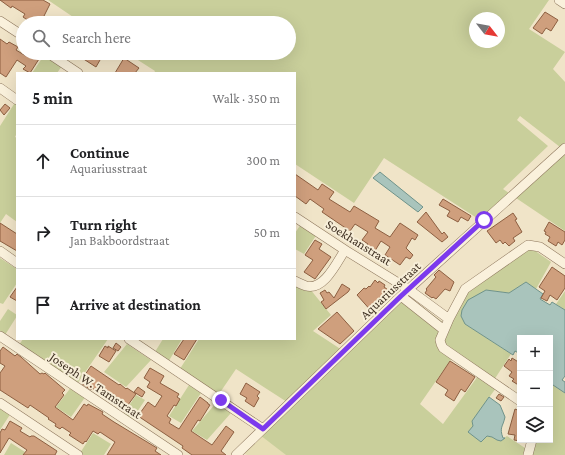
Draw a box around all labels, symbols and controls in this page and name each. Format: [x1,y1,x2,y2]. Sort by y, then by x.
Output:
north arrow [469,12,505,48]
search box [16,16,296,60]
icon: search [30,27,52,49]
text: Search here [62,30,131,46]
text: 5 min [32,89,73,108]
text: Walk · 350 m [212,91,280,106]
text: Continue [70,145,129,161]
icon: ahead [32,150,54,172]
text: 300 m [246,153,280,168]
text: Aquariusstraat [70,161,147,176]
route start [475,211,493,229]
street label: Soekhanstraat [323,216,395,269]
text: Turn right [70,217,137,233]
icon: right [32,222,54,244]
text: 50 m [254,225,280,240]
text: Jan Bakboordstraat [70,233,169,248]
street label: Aquariusstraat [357,258,424,322]
icon: arrive [32,294,54,316]
text: Arrive at destination [70,297,201,313]
map controls [517,335,553,443]
button: + [517,335,553,371]
street label: Joseph W. Tamstraat [46,349,145,422]
button: − [517,371,553,407]
route end [212,391,230,409]
button: layers [517,407,553,443]

